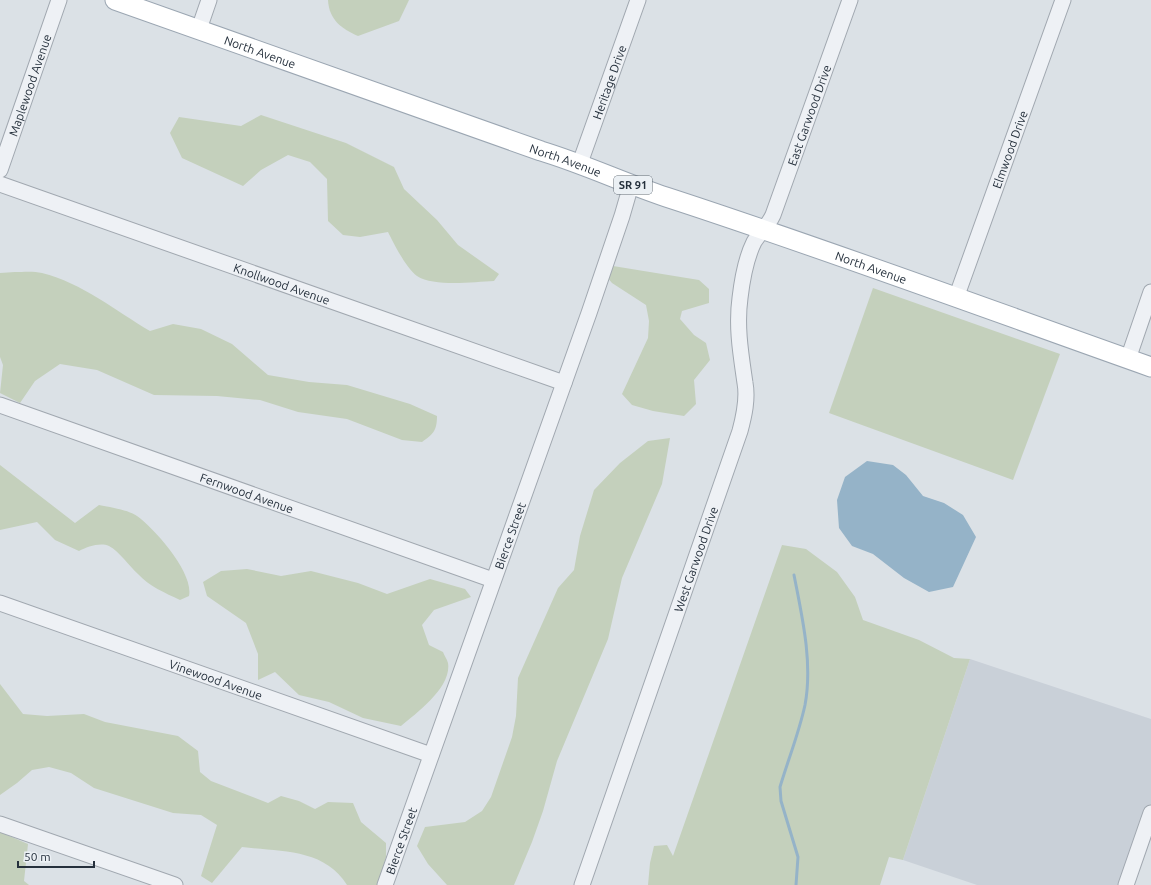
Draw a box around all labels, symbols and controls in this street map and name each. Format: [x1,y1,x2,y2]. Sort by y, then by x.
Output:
street label: Maplewood Avenue [6,32,53,138]
street label: North Avenue [223,33,298,70]
street label: Heritage Drive [590,43,628,121]
street label: East Garwood Drive [785,63,833,167]
street label: Elmwood Drive [989,109,1029,190]
street label: North Avenue [528,141,603,178]
road number: SR 91 [614,176,652,194]
street label: North Avenue [834,248,909,286]
street label: Knollwood Avenue [232,261,332,306]
street label: Fernwood Avenue [199,470,295,515]
street label: Bierce Street [492,500,528,571]
street label: West Garwood Drive [671,505,720,614]
street label: Vinewood Avenue [168,657,264,702]
street label: Bierce Street [383,805,419,876]
scale bar [18,843,94,869]
text: 50 m [24,850,51,863]

